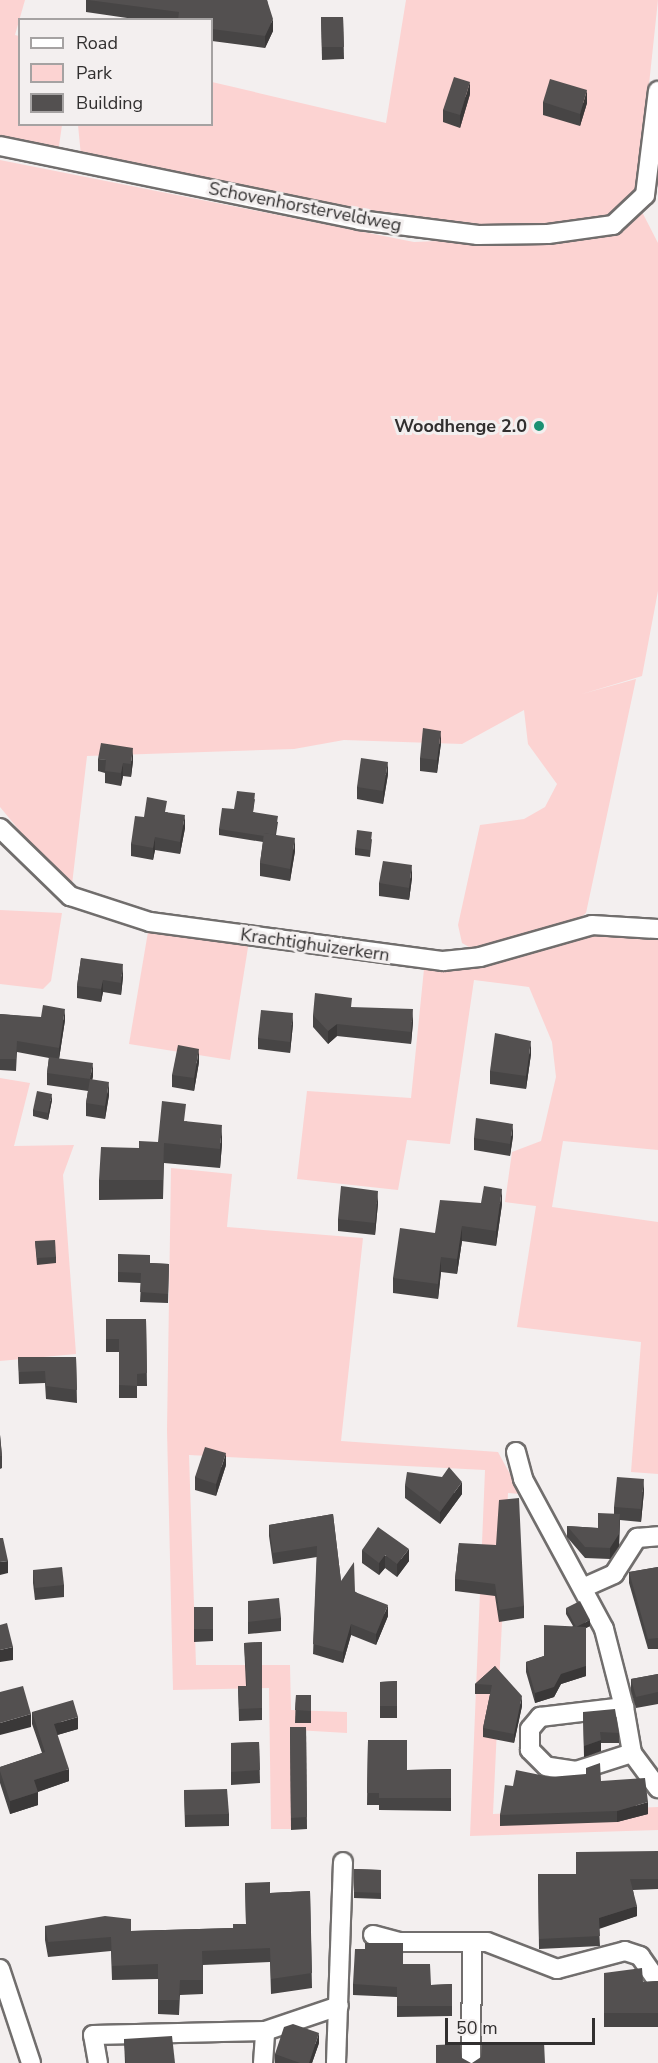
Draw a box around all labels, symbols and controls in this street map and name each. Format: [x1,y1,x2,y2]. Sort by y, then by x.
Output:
legend [18,18,213,126]
text: Road [76,31,118,55]
text: Park [76,61,112,85]
text: Building [76,91,143,115]
street label: Schovenhorsterveldweg [207,178,403,236]
place label: Woodhenge 2.0 [394,415,527,437]
marker: Woodhenge 2.0 [532,419,546,433]
street label: Krachtighuizerkern [239,924,391,966]
scale bar [448,2006,598,2044]
text: 50 m [456,2016,498,2040]

